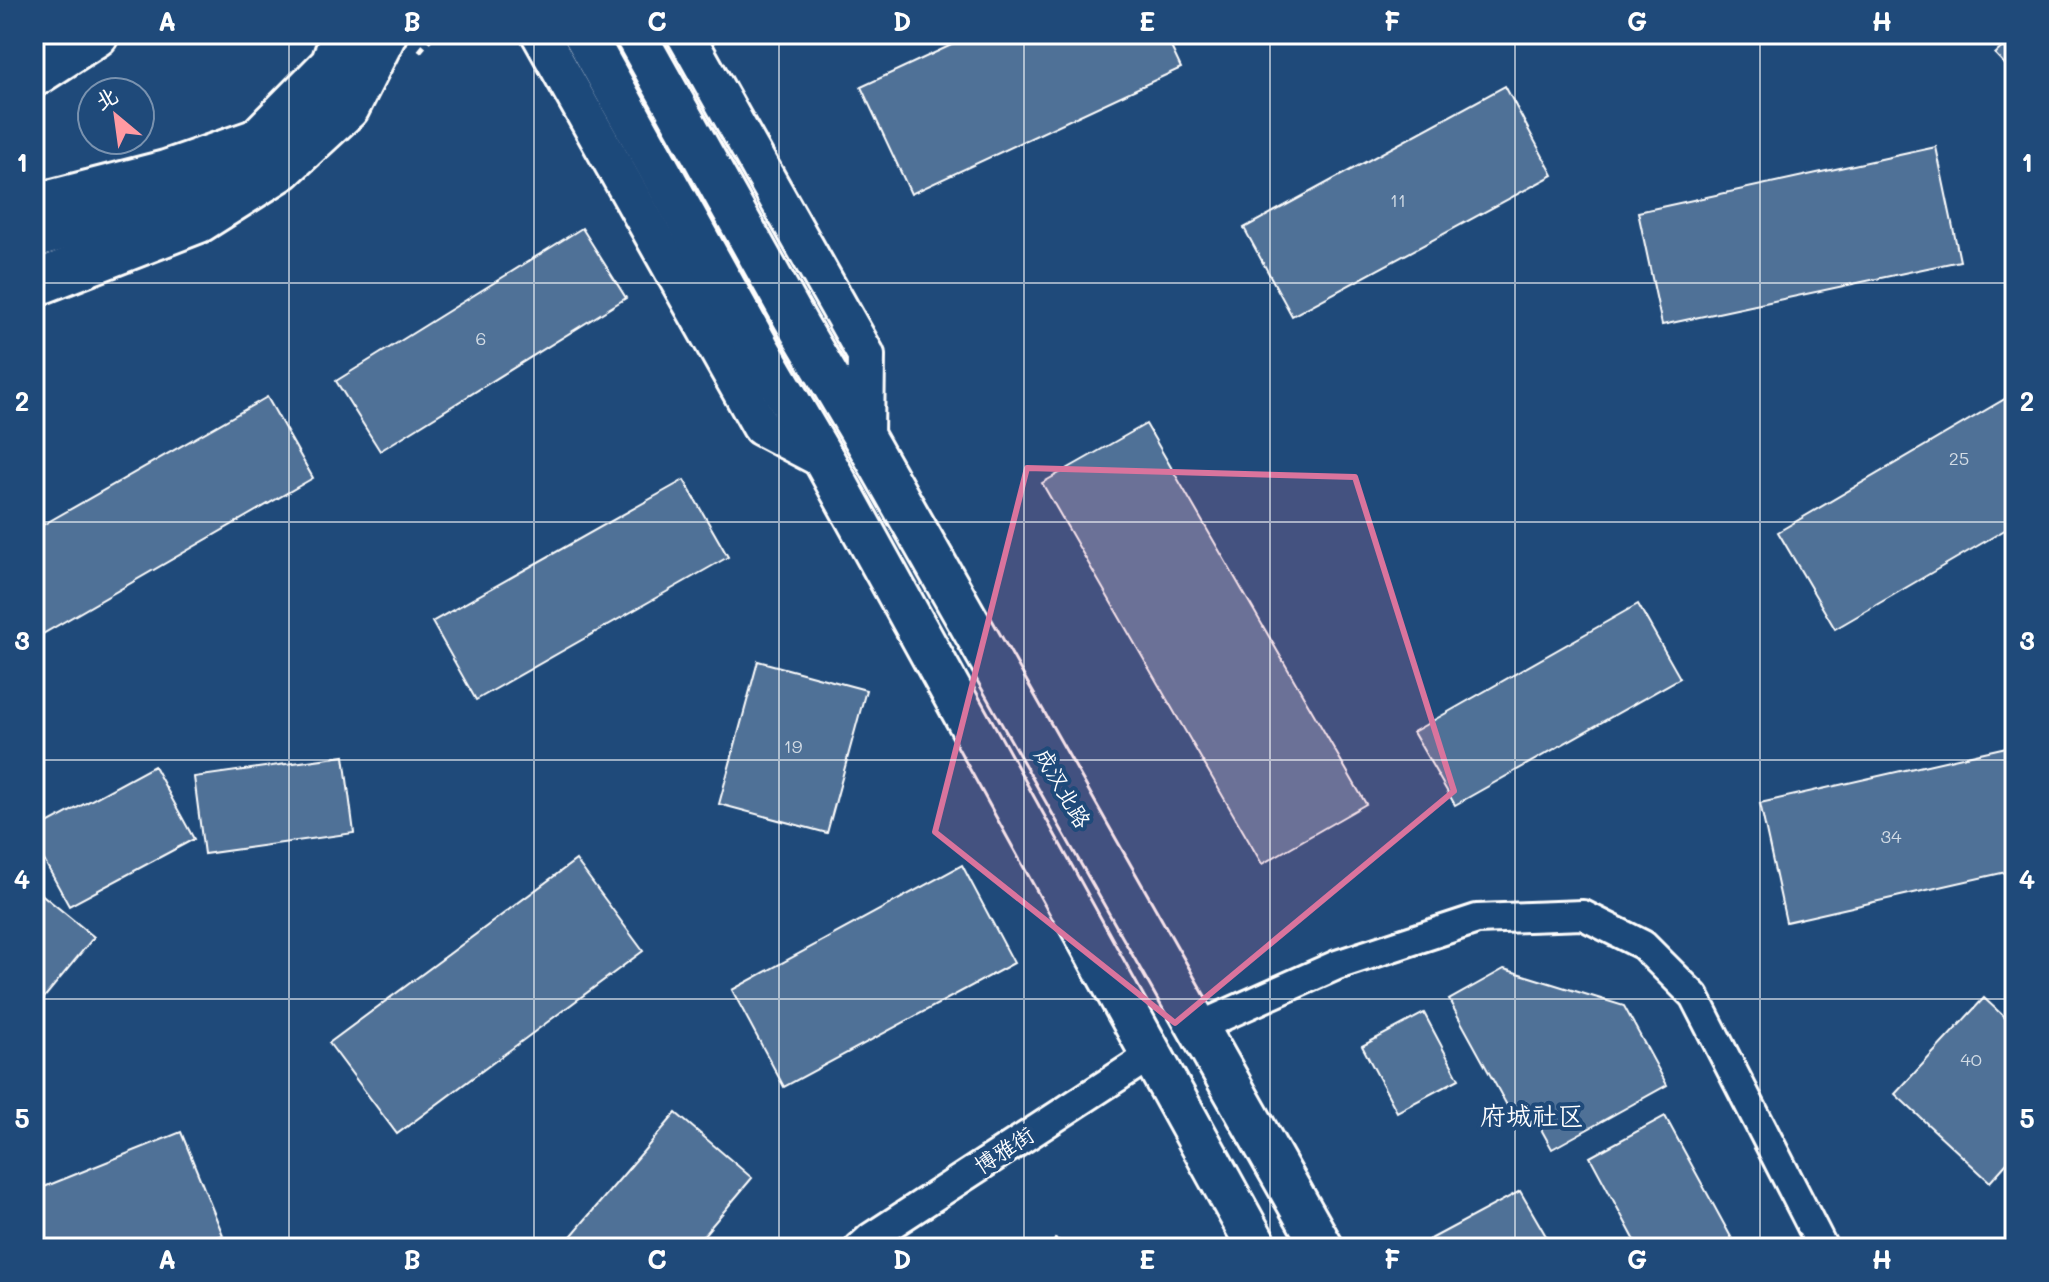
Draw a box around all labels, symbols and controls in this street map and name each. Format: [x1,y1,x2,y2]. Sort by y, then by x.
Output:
text: A [158,4,176,38]
text: B [403,4,421,38]
text: C [647,4,667,38]
text: D [893,4,911,38]
text: E [1139,4,1155,38]
text: F [1384,4,1400,38]
text: G [1627,4,1647,38]
text: H [1872,4,1892,38]
north arrow [76,76,156,156]
text: 北 [89,80,123,116]
text: 1 [16,145,28,179]
text: 1 [2021,145,2033,179]
house number: 11 [1390,188,1406,212]
house number: 6 [476,326,486,350]
text: 2 [15,384,29,418]
text: 2 [2020,384,2034,418]
house number: 25 [1949,446,1969,470]
text: 3 [14,623,30,657]
text: 3 [2019,623,2035,657]
house number: 19 [784,734,803,758]
street label: 成汉北路 [1029,742,1098,833]
house number: 34 [1880,824,1902,848]
text: 4 [14,862,30,896]
text: 4 [2019,862,2035,896]
house number: 40 [1960,1047,1982,1071]
district label: 府城社区 [1480,1098,1584,1132]
text: 5 [14,1101,30,1135]
text: 5 [2019,1101,2035,1135]
street label: 博雅街 [968,1119,1039,1180]
text: A [158,1242,176,1276]
text: B [403,1242,421,1276]
text: C [647,1242,667,1276]
text: D [893,1242,911,1276]
text: E [1139,1242,1155,1276]
text: F [1384,1242,1400,1276]
text: G [1627,1242,1647,1276]
text: H [1872,1242,1892,1276]

